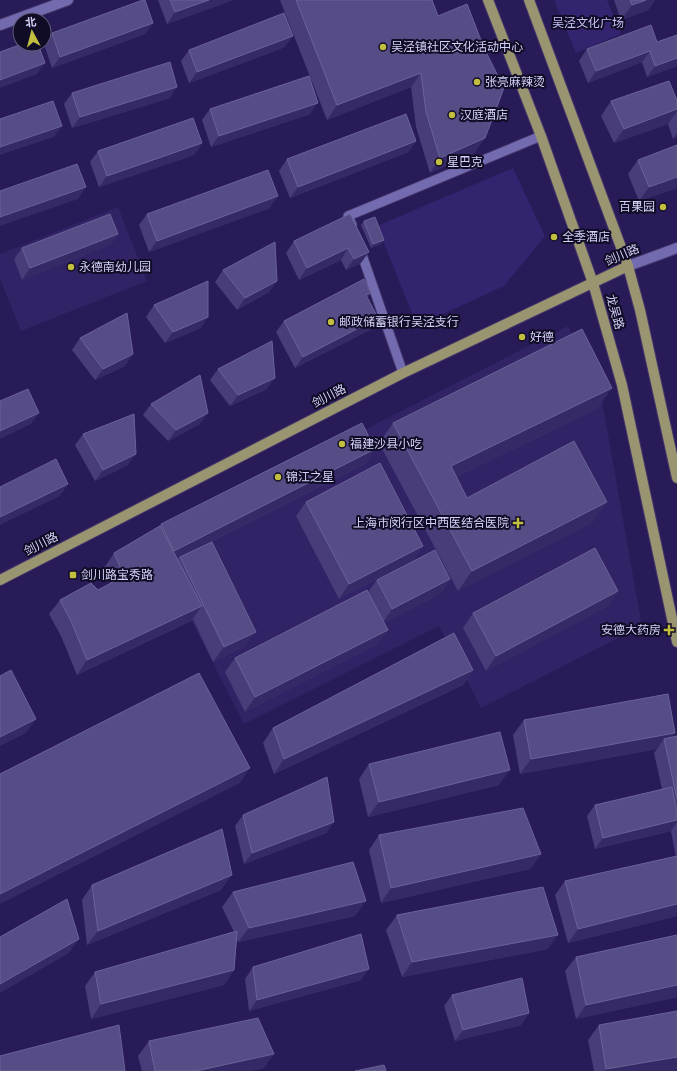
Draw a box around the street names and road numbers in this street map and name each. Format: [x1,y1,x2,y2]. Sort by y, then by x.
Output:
street label: 剑川路 [603,242,641,268]
street label: 龙吴路 [603,293,627,331]
street label: 剑川路 [310,382,348,410]
street label: 剑川路 [22,530,60,558]

